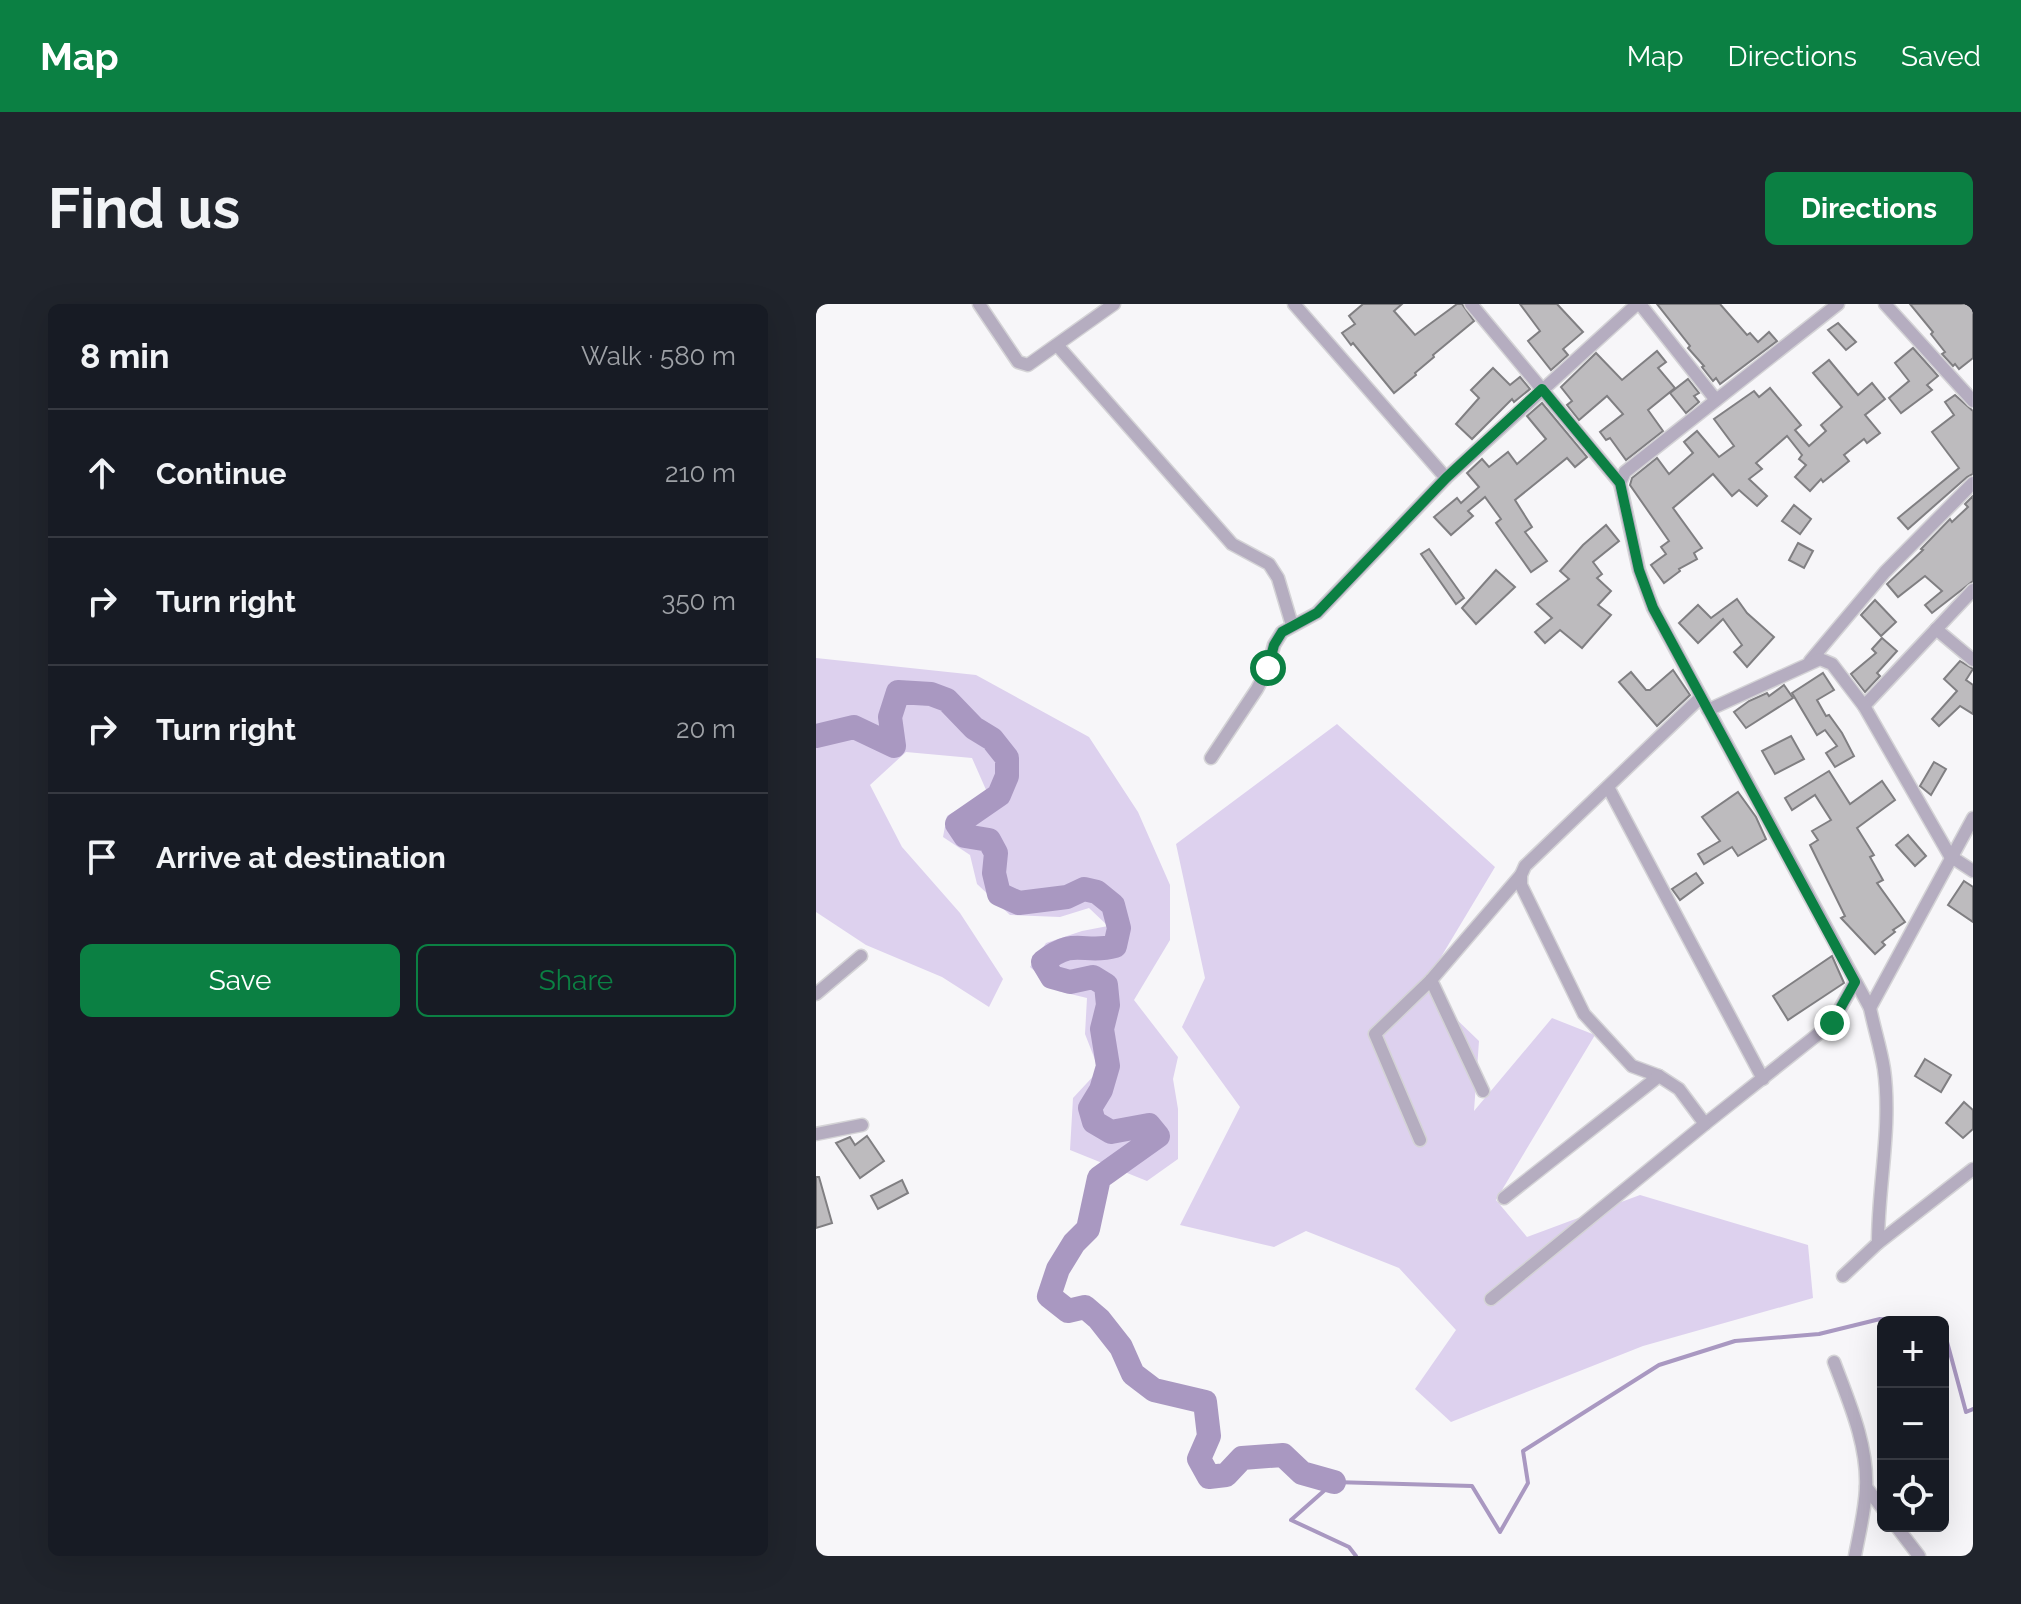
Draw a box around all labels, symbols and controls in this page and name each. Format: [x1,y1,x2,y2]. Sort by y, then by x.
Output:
text: Map [40,34,119,79]
text: Map [1627,40,1684,73]
text: Directions [1728,40,1857,73]
text: Saved [1901,40,1981,73]
button: Directions [1765,172,1973,245]
text: Find us [48,175,240,241]
text: 8 min [80,336,170,376]
text: Walk · 580 m [581,341,736,371]
icon: ahead [80,451,124,495]
text: Continue [156,456,287,491]
text: 210 m [665,458,736,488]
icon: right [80,579,124,623]
text: Turn right [156,584,296,619]
text: 350 m [662,586,736,616]
route start [1250,650,1286,686]
icon: right [80,707,124,751]
text: Turn right [156,712,296,747]
text: 20 m [676,714,736,744]
icon: arrive [80,835,124,879]
text: Arrive at destination [156,840,446,875]
button: Save [80,944,400,1017]
button: Share [416,944,736,1017]
route end [1814,1005,1850,1041]
map controls [1877,1316,1949,1532]
button: + [1877,1316,1949,1388]
button: − [1877,1388,1949,1460]
button: locate [1877,1460,1949,1532]

